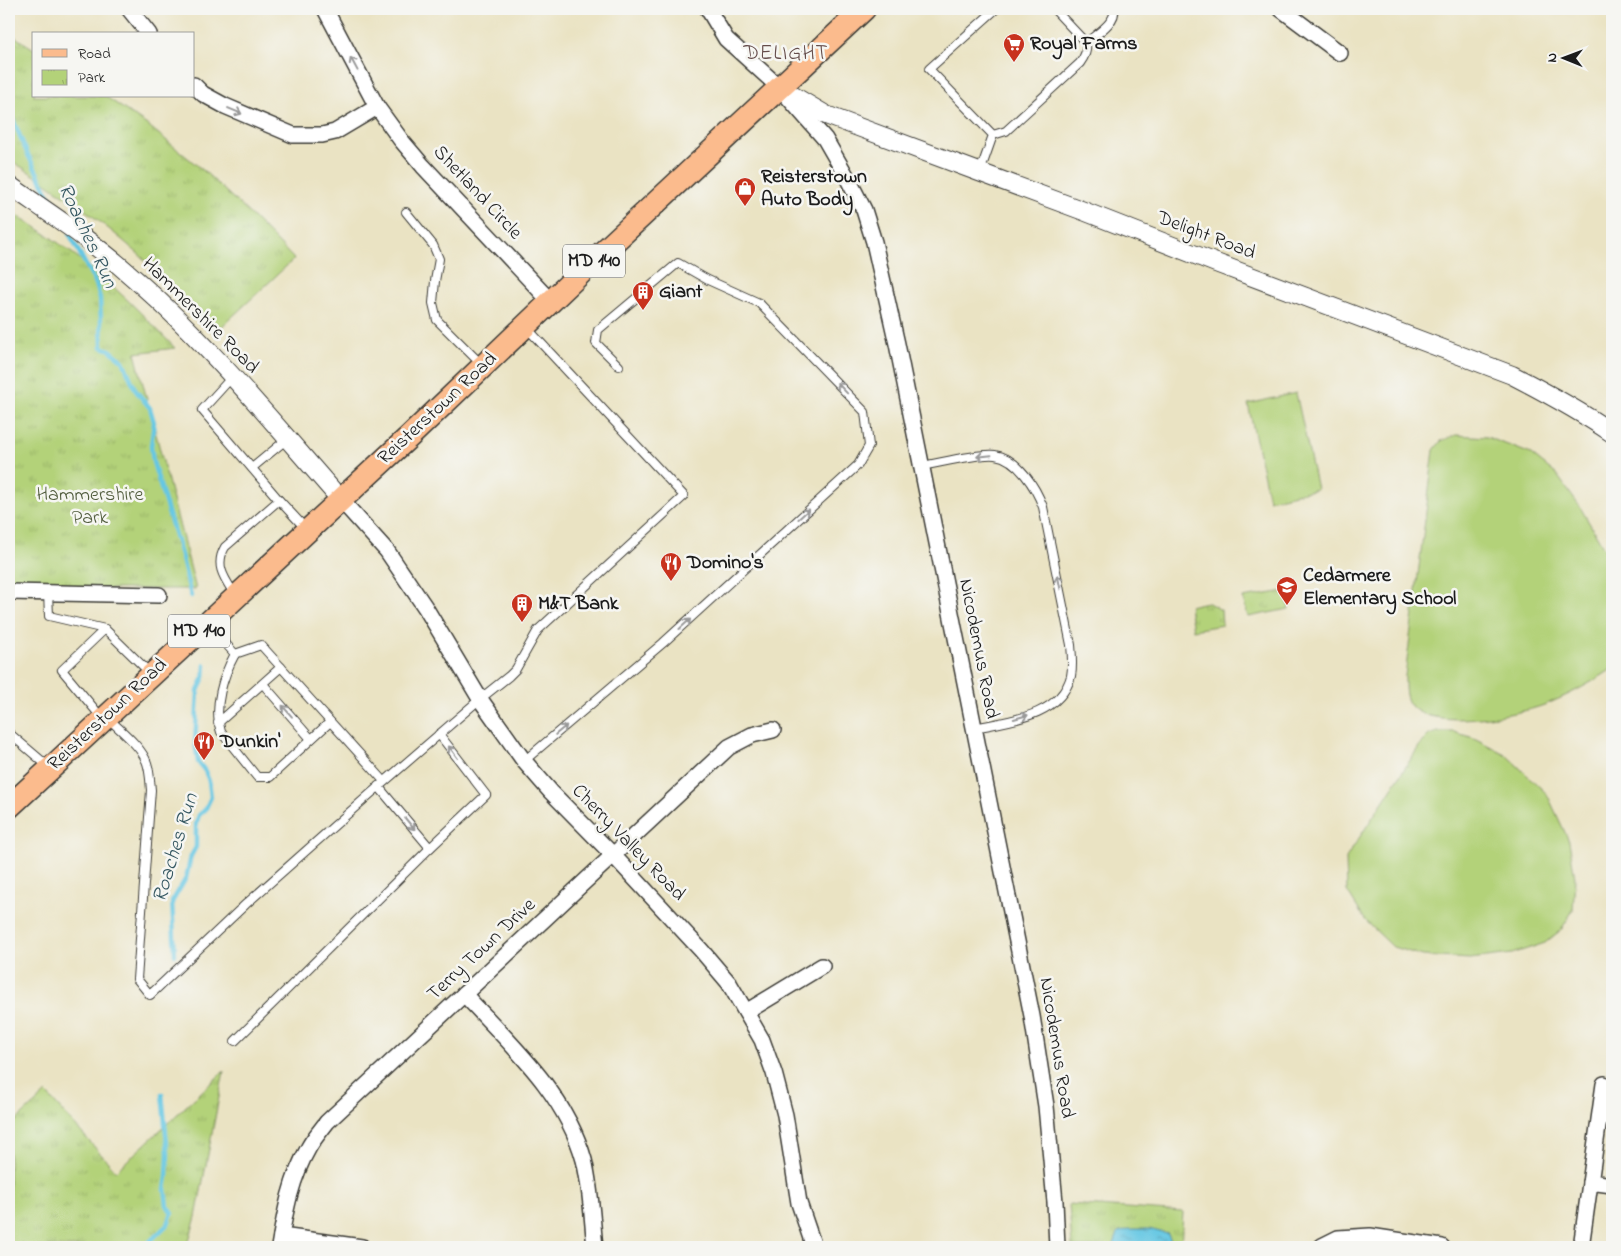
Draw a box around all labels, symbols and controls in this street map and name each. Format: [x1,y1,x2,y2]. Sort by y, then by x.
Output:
place label: Royal Farms [1030,30,1137,60]
legend [32,32,195,98]
supermarket icon: Royal Farms [1002,32,1026,63]
north arrow [1538,32,1588,82]
district label: DELIGHT [742,39,829,69]
text: Road [78,43,111,65]
text: N [1542,53,1563,63]
one-way arrow [349,57,359,72]
text: Park [78,67,106,89]
one-way arrow [227,107,242,116]
street label: Shetland Circle [425,139,529,247]
place label: Reisterstown Auto Body [761,163,867,216]
shop icon: Reisterstown Auto Body [733,176,757,207]
water label: Roaches Run [50,179,125,294]
street label: Delight Road [1151,204,1260,269]
road number: MD 140 [563,245,625,278]
street label: Hammershire Road [135,251,265,381]
place label: Giant [659,278,703,307]
building icon: Giant [631,280,655,311]
street label: Reisterstown Road [372,346,504,472]
one-way arrow [836,382,848,394]
one-way arrow [976,451,992,460]
park label: Hammershire Park [36,481,144,533]
one-way arrow [798,508,811,520]
place label: Domino's [686,549,764,578]
restaurant icon: Domino's [659,551,683,582]
place label: Cedarmere Elementary School [1303,562,1456,615]
one-way arrow [1053,575,1063,591]
school or university icon: Cedarmere Elementary School [1275,575,1299,606]
street label: Nicodemus Road [950,576,1006,722]
place label: M&T Bank [538,590,620,619]
building icon: M&T Bank [510,592,534,623]
road number: MD 140 [168,614,230,648]
one-way arrow [678,618,691,630]
street label: Reisterstown Road [42,652,174,778]
one-way arrow [281,705,293,718]
one-way arrow [1013,712,1029,722]
one-way arrow [555,724,568,735]
place label: Dunkin' [219,728,281,757]
restaurant icon: Dunkin' [192,730,216,761]
one-way arrow [447,746,458,759]
street label: Cherry Valley Road [564,778,692,908]
water label: Roaches Run [145,789,207,906]
one-way arrow [404,817,415,830]
street label: Terry Town Drive [421,892,543,1008]
street label: Nicodemus Road [1031,976,1081,1120]

